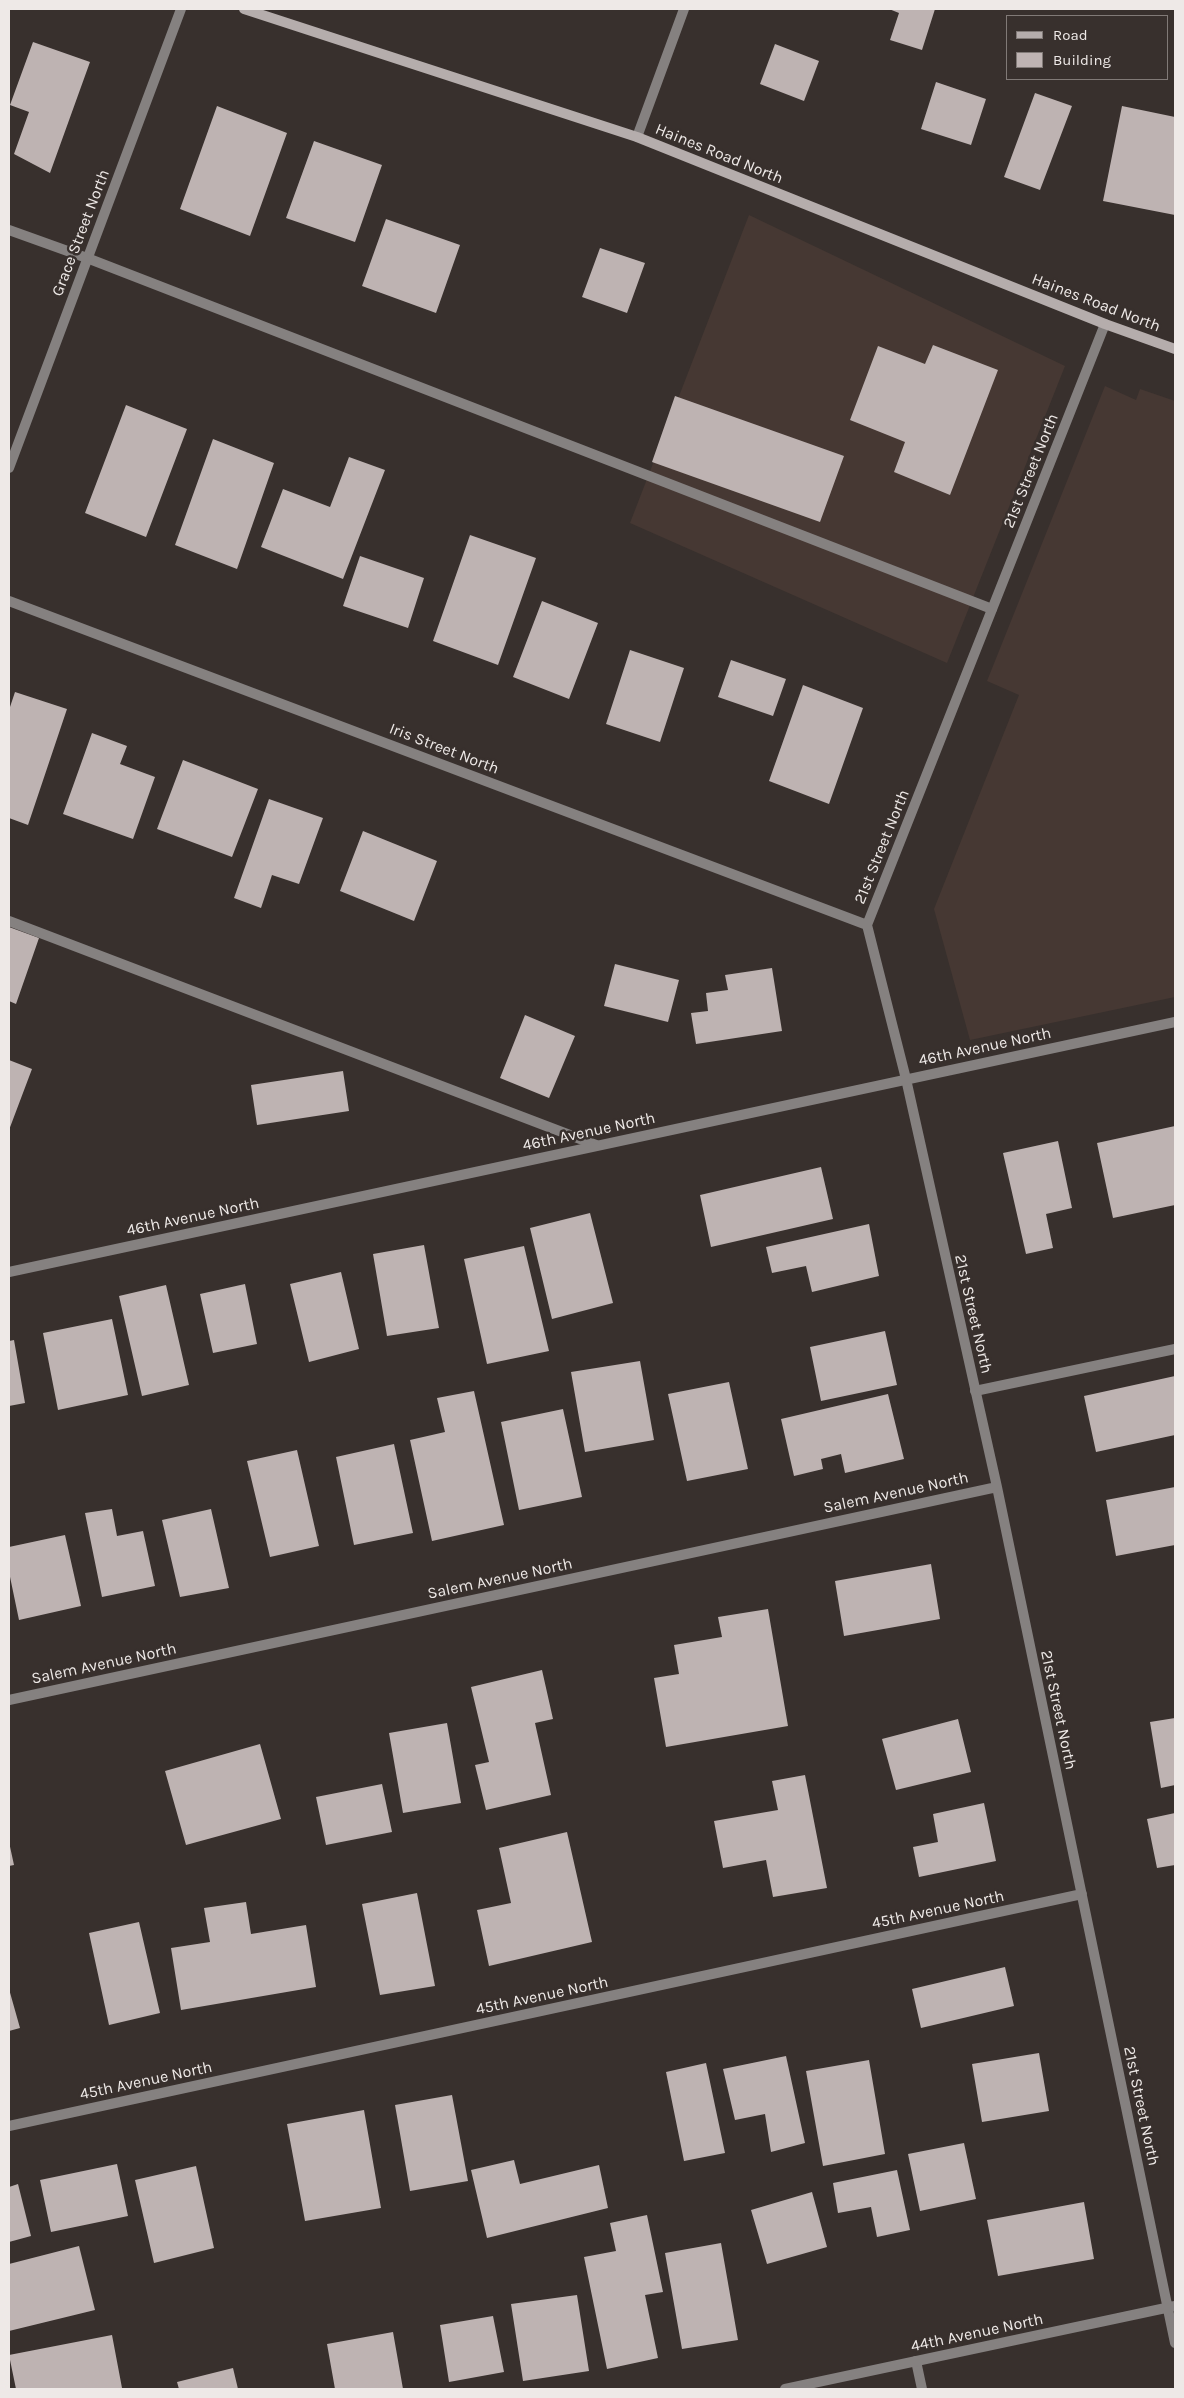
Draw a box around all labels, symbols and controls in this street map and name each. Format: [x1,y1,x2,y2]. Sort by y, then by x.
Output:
legend [1006,15,1169,80]
text: Road [1053,26,1088,44]
text: Building [1053,51,1111,69]
street label: Haines Road North [652,120,786,188]
street label: Grace Street North [48,167,114,299]
street label: Haines Road North [1029,270,1163,336]
street label: 21st Street North [999,411,1063,531]
street label: Iris Street North [386,719,502,779]
street label: 21st Street North [850,787,914,907]
street label: 46th Avenue North [917,1024,1053,1070]
street label: 46th Avenue North [521,1109,657,1155]
street label: 46th Avenue North [125,1194,261,1240]
street label: 21st Street North [950,1253,996,1375]
street label: Salem Avenue North [822,1468,970,1518]
street label: Salem Avenue North [426,1554,574,1604]
street label: Salem Avenue North [30,1639,178,1689]
street label: 21st Street North [1036,1649,1080,1771]
street label: 45th Avenue North [870,1887,1006,1933]
street label: 45th Avenue North [474,1973,610,2019]
street label: 21st Street North [1119,2045,1163,2167]
street label: 45th Avenue North [78,2058,214,2104]
street label: 44th Avenue North [909,2310,1045,2356]

